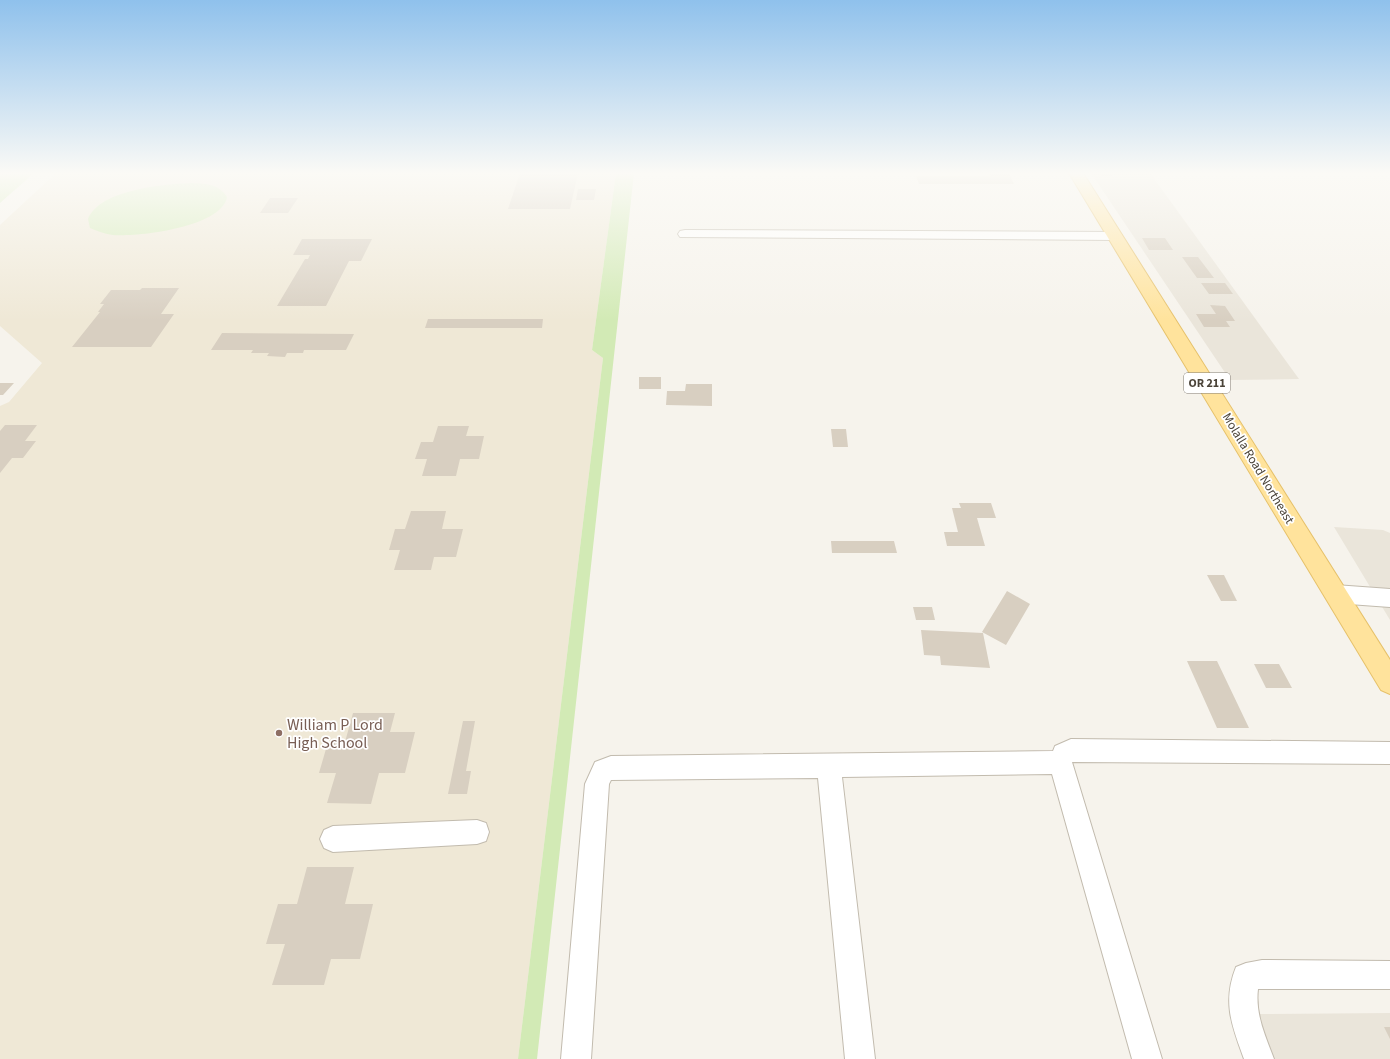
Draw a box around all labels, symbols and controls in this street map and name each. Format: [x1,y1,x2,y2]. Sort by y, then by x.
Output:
road number: OR 211 [1184,373,1230,393]
street label: Molalla Road Northeast [1218,410,1299,528]
place label: William P Lord High School [287,714,383,754]
marker: William P Lord High School [274,728,284,738]

